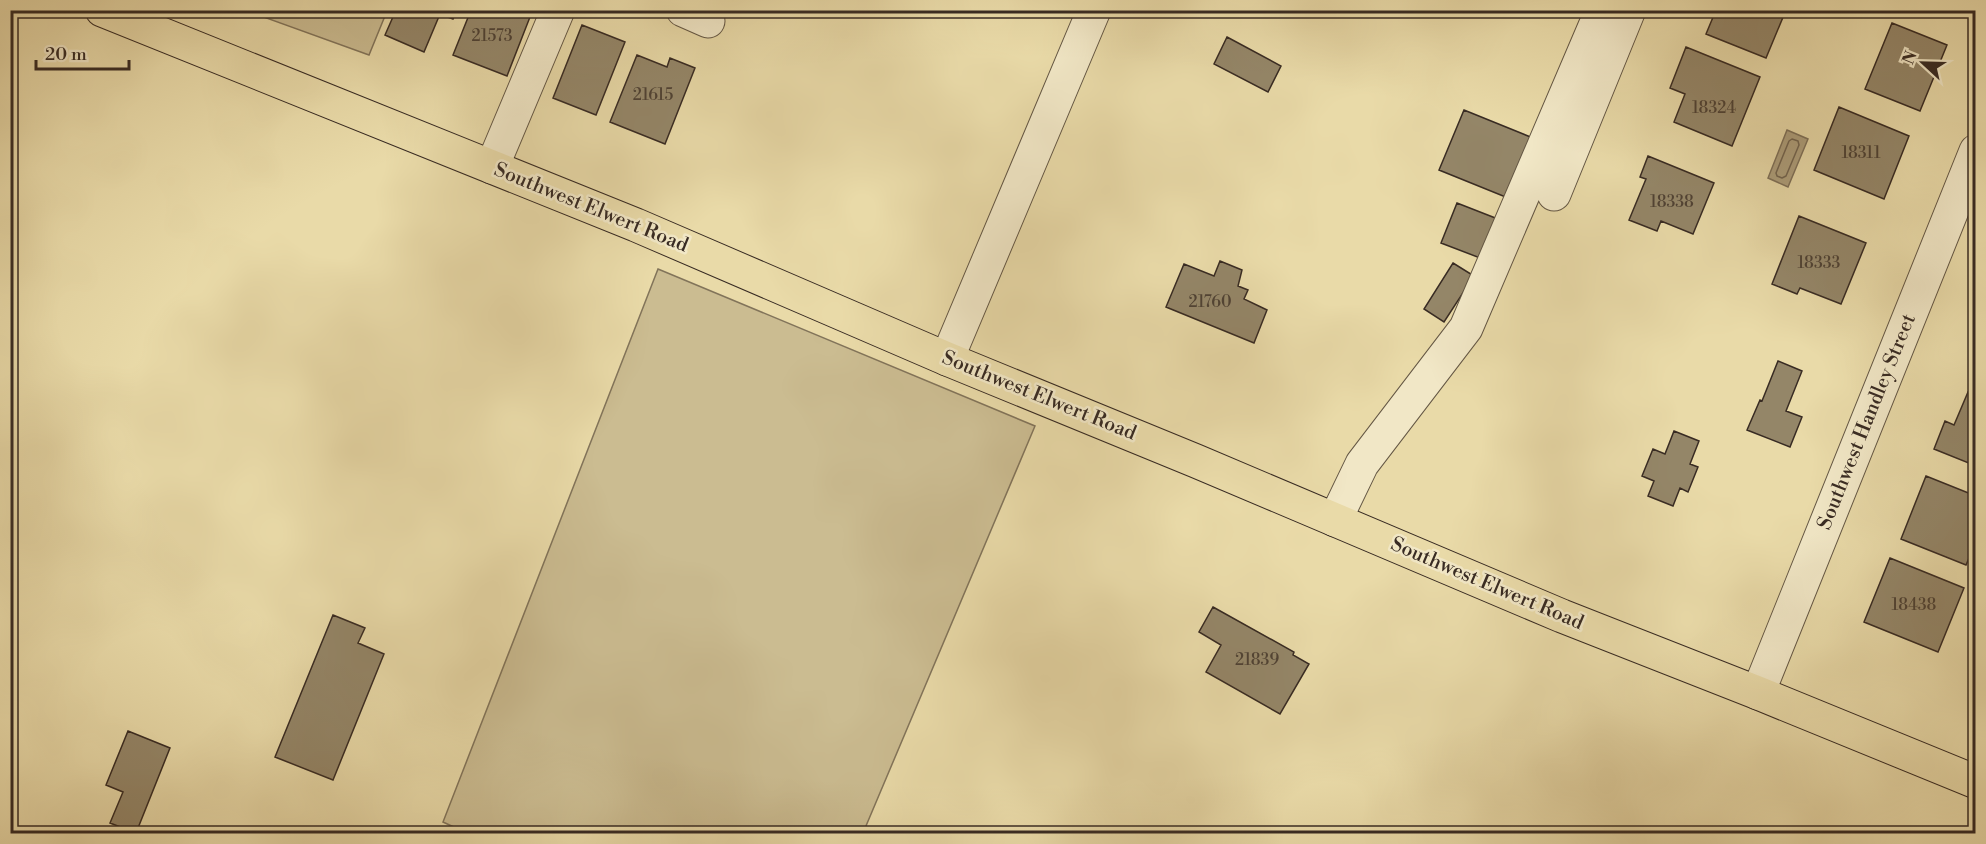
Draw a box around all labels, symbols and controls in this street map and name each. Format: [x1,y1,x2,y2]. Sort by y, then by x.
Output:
house number: 21573 [471,26,513,46]
scale bar [36,33,129,71]
north arrow [1893,33,1953,93]
text: 20 m [45,43,87,66]
text: N [1898,48,1922,67]
house number: 21615 [633,85,673,105]
house number: 18324 [1692,98,1736,118]
house number: 18311 [1841,143,1881,163]
street label: Southwest Elwert Road [490,158,692,259]
house number: 18338 [1650,192,1694,212]
house number: 18333 [1798,253,1841,273]
house number: 21760 [1188,292,1232,312]
street label: Southwest Handley Street [1812,310,1922,534]
street label: Southwest Elwert Road [938,346,1140,447]
street label: Southwest Elwert Road [1387,532,1588,636]
house number: 18438 [1892,595,1937,615]
house number: 21839 [1235,650,1279,670]

